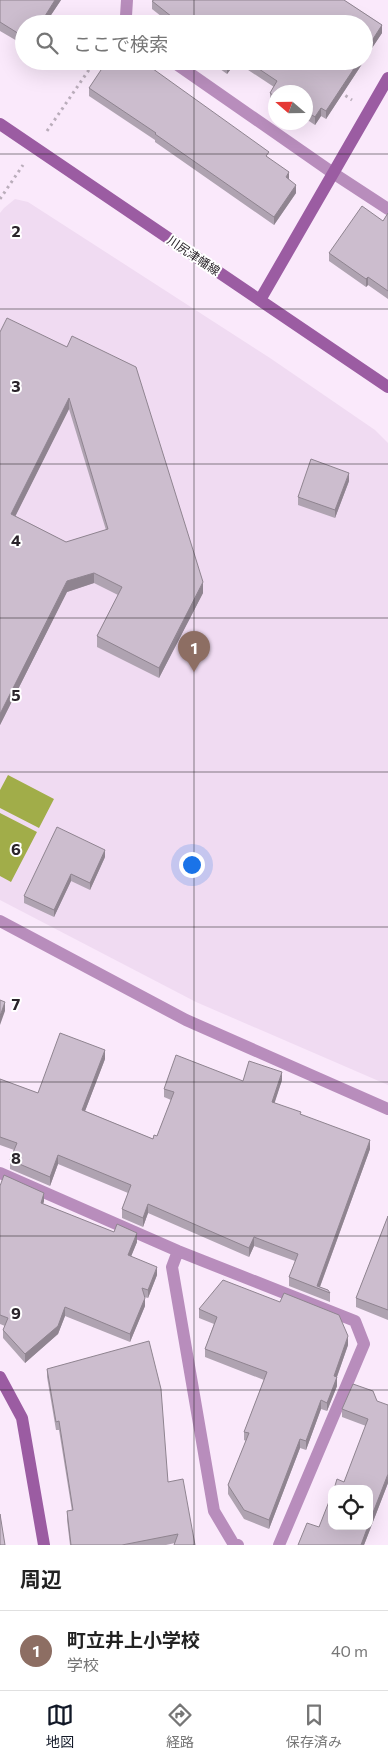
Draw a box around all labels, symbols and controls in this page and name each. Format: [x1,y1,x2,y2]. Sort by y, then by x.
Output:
search box [15,15,373,70]
icon: search [33,29,61,57]
text: ここで検索 [73,32,168,55]
north arrow [268,85,313,130]
text: 2 [11,221,21,240]
street label: 川尻津幡線 [165,232,223,278]
text: 3 [11,376,21,395]
text: 4 [11,530,21,549]
pin: 1 [178,631,210,672]
text: 5 [11,685,21,704]
text: 6 [11,839,21,858]
your location [179,852,205,878]
text: 7 [12,994,21,1013]
text: 8 [11,1148,21,1167]
text: 9 [11,1303,21,1322]
map controls [328,1485,373,1530]
button: locate [328,1485,373,1530]
text: 周辺 [20,1566,62,1591]
text: 町立井上小学校 [67,1628,200,1651]
text: 1 [32,1641,40,1660]
text: 40 m [331,1641,368,1660]
text: 学校 [67,1655,99,1674]
tab: 地図 [46,1701,74,1751]
tab: 経路 [166,1701,194,1751]
tab: 保存済み [286,1701,342,1751]

